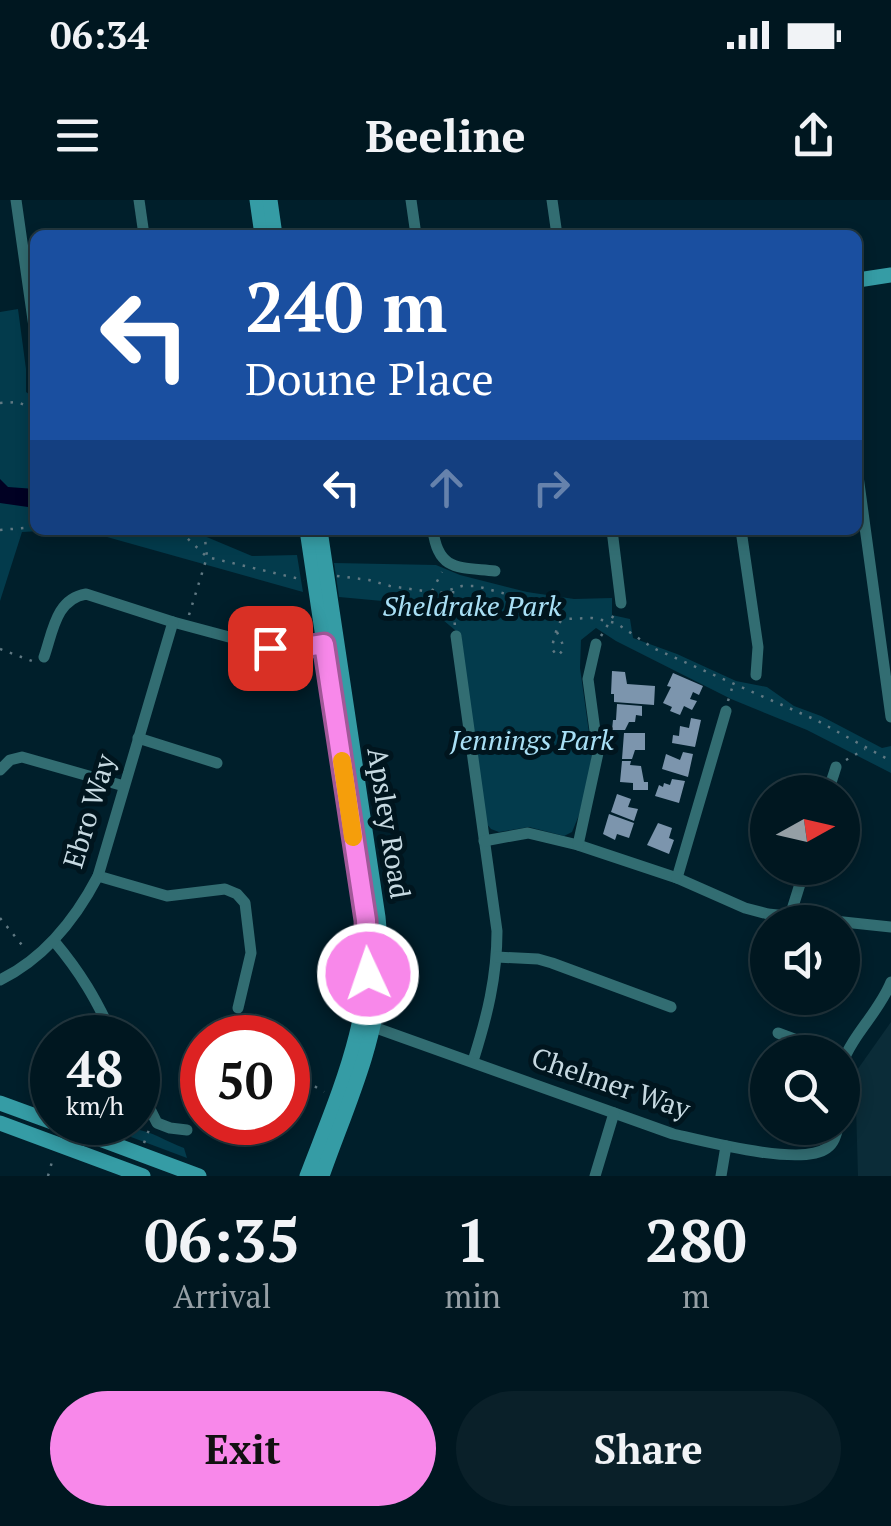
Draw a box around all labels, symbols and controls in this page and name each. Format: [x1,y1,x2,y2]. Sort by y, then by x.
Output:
text: 06:34 [50,10,149,60]
text: Beeline [365,105,526,165]
icon: menu [50,108,105,163]
icon: share [786,108,841,163]
text: 240 m [245,259,447,352]
icon: left [80,270,210,400]
text: Doune Place [245,348,494,408]
icon: left [314,460,369,515]
icon: ahead [419,460,474,515]
icon: right [524,460,579,515]
park label: Sheldrake Park [382,587,562,624]
pin [228,606,313,691]
icon: arrive [243,621,298,676]
park label: Jennings Park [449,721,614,758]
street label: Apsley Road [359,745,420,901]
street label: Ebro Way [54,749,124,872]
north arrow [750,775,860,885]
map controls [750,775,860,1145]
button: sound [750,905,860,1015]
position arrow [316,922,420,1026]
speed limit sign: 50 [180,1015,310,1145]
text: 48 [67,1035,123,1101]
button: search [750,1035,860,1145]
street label: Chelmer Way [527,1038,696,1127]
text: km/h [66,1089,124,1122]
text: 06:35 [144,1200,300,1279]
text: 1 [456,1200,490,1279]
text: 280 [645,1200,747,1279]
text: Arrival [173,1275,271,1317]
text: min [445,1275,501,1317]
text: m [682,1275,710,1317]
button: Exit [50,1391,436,1506]
button: Share [456,1391,841,1506]

